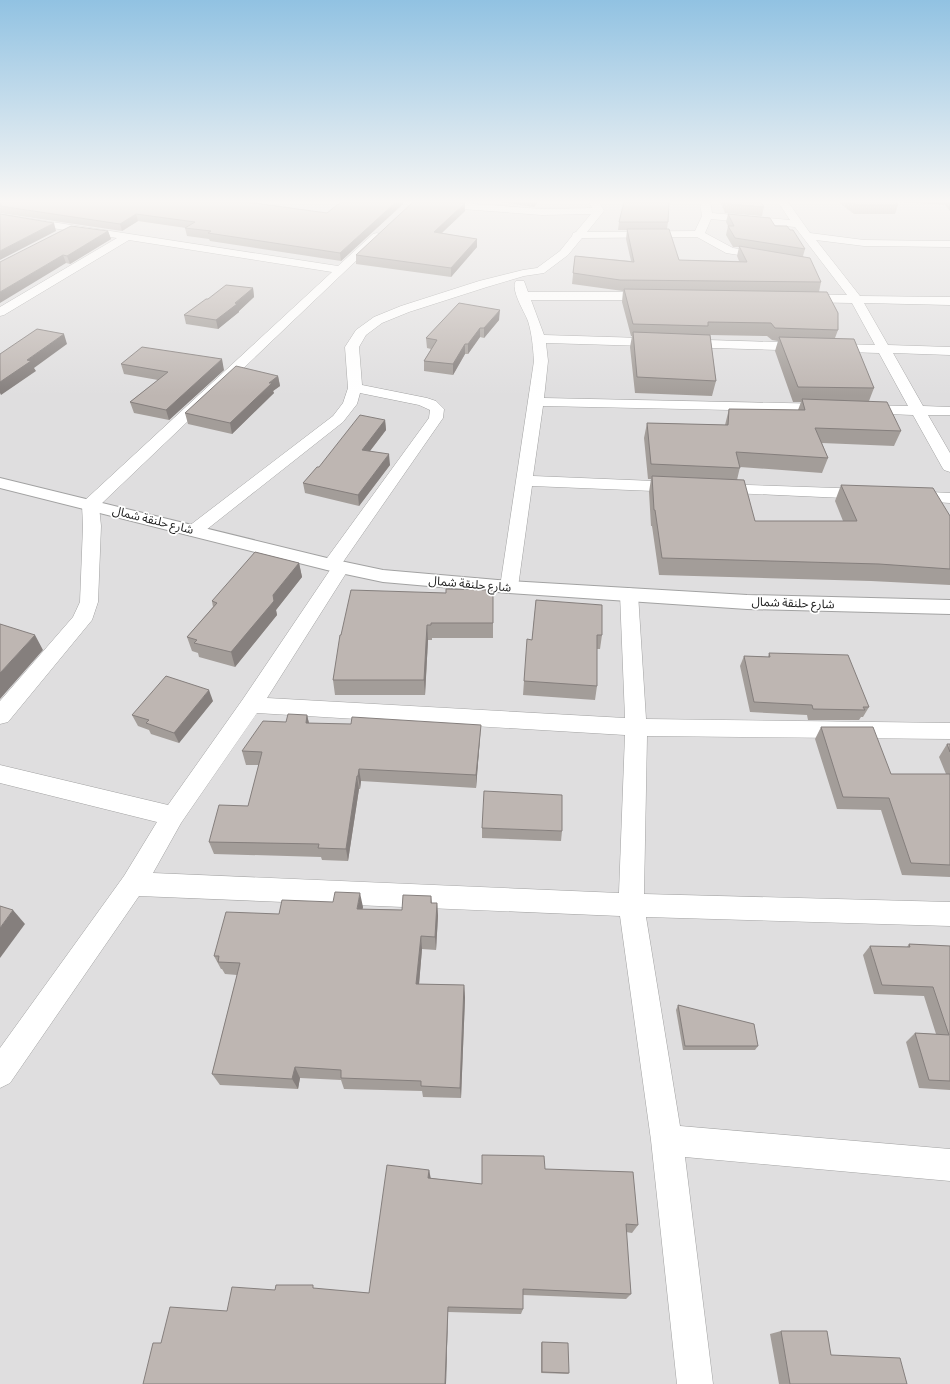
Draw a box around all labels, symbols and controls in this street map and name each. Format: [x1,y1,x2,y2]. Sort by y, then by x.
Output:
street label: شارع حلنقة شمال [111,501,195,539]
street label: شارع حلنقة شمال [428,571,512,597]
street label: شارع حلنقة شمال [751,593,835,613]

